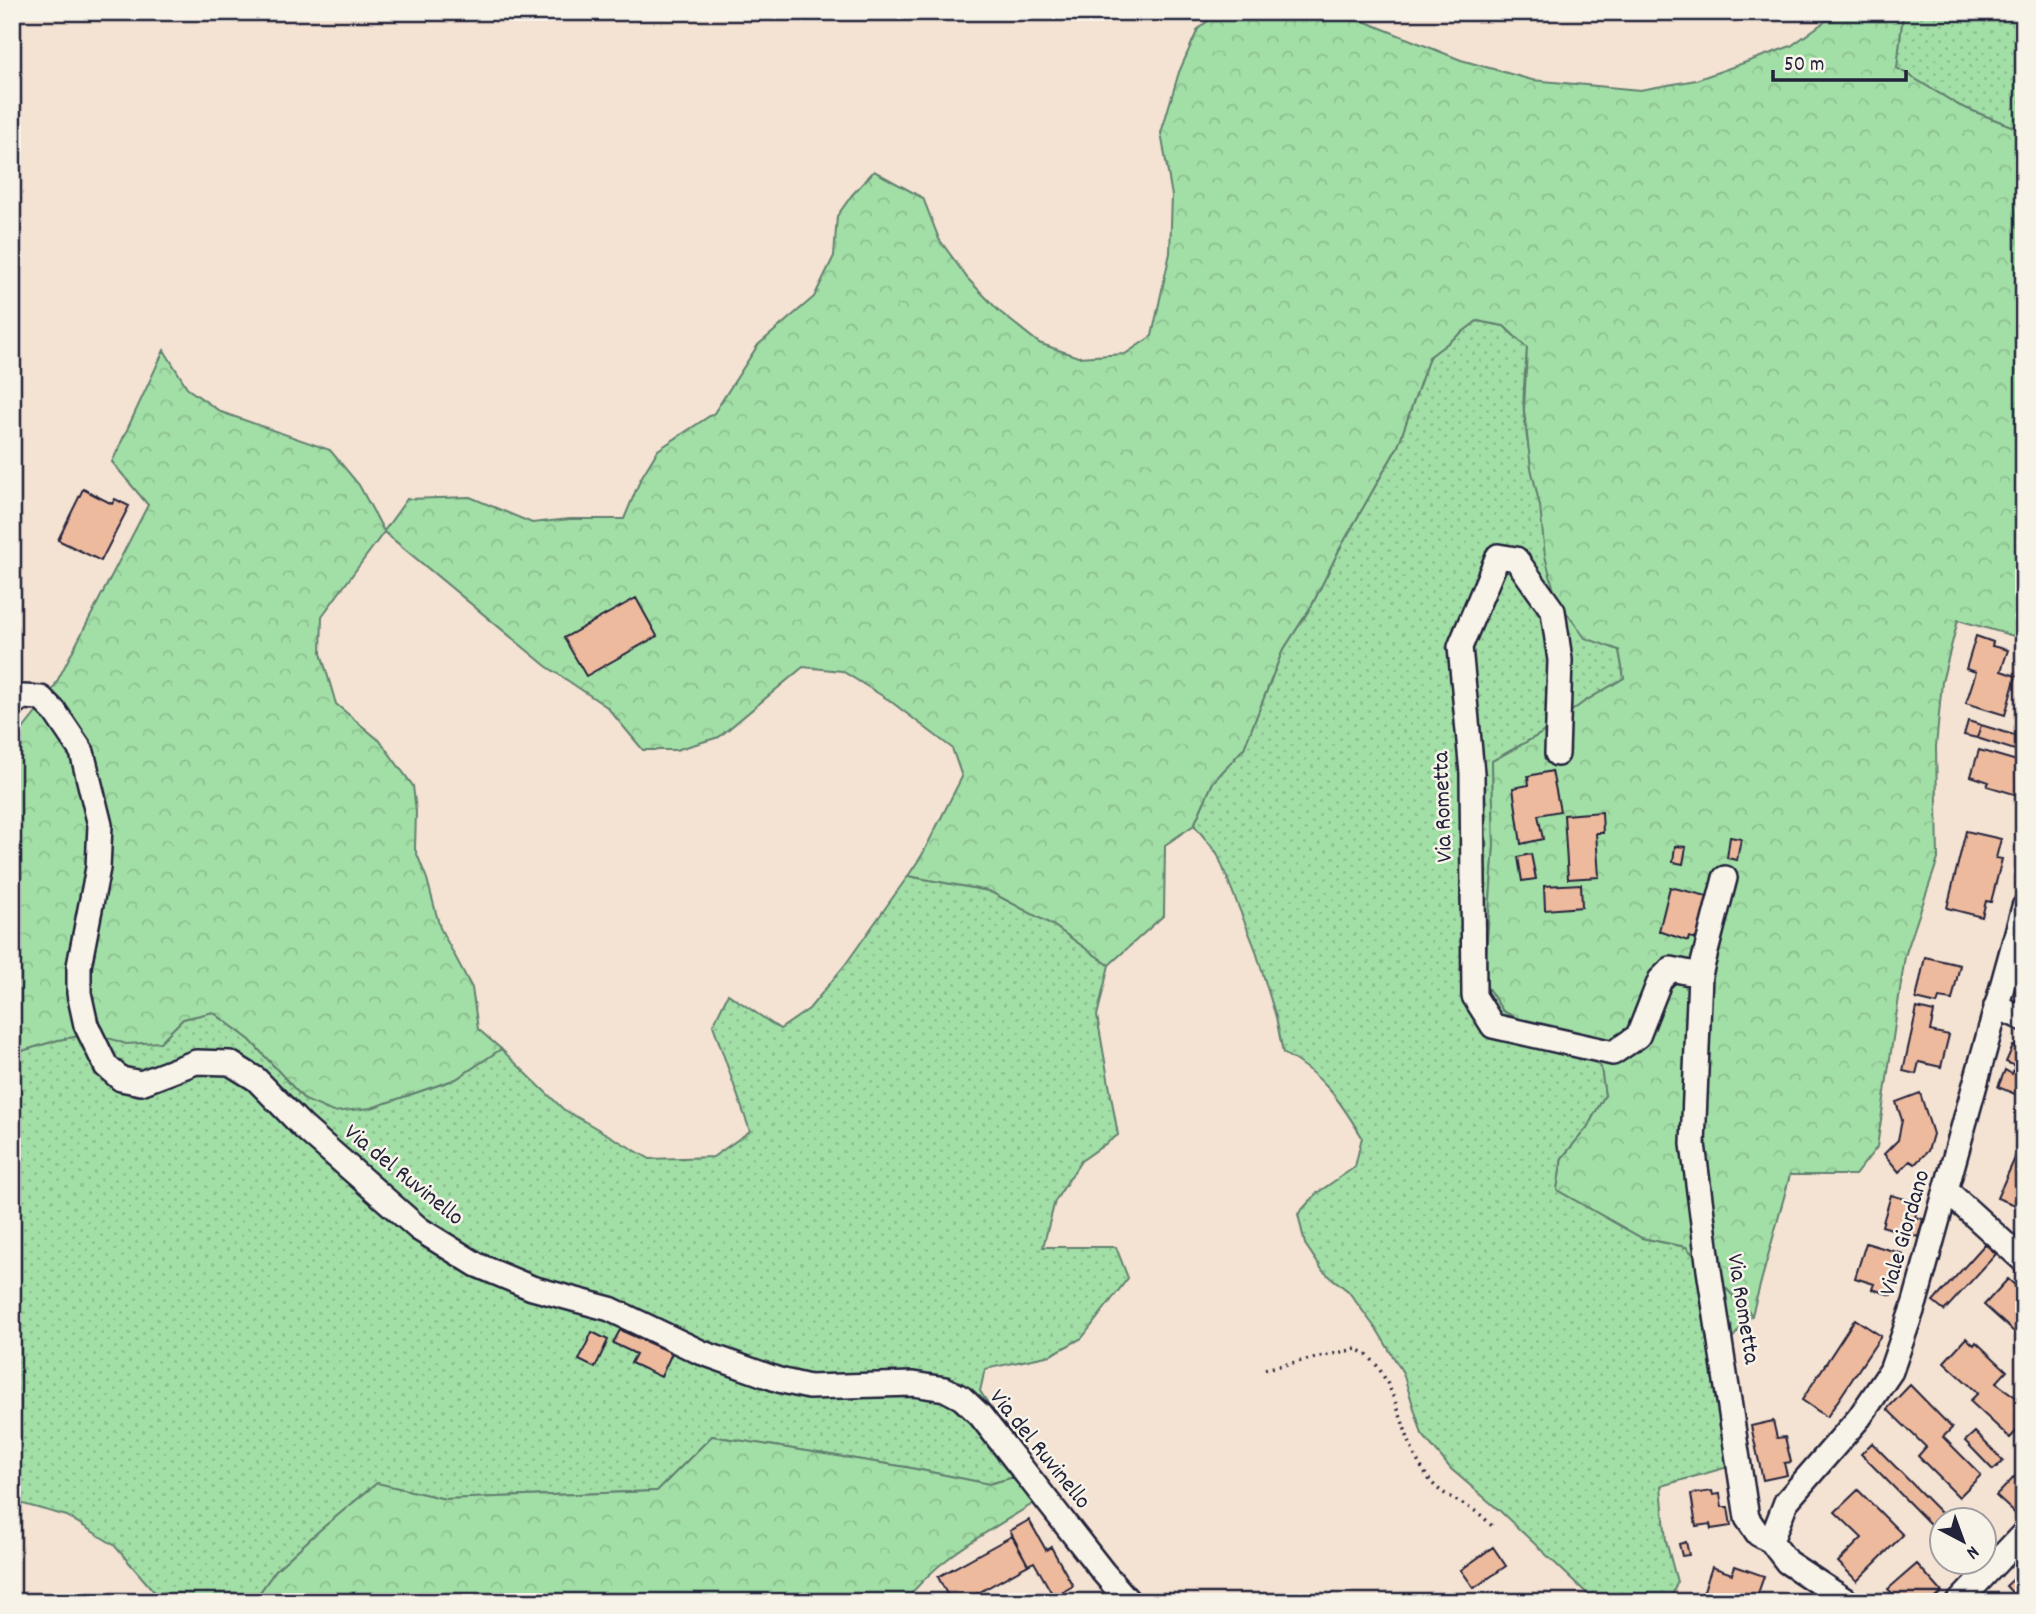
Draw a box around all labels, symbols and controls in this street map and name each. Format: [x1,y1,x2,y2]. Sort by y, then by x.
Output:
scale bar [1773,38,1906,82]
text: 50 m [1784,51,1824,81]
street label: Via Rometta [1425,750,1463,863]
street label: Via del Ruvinello [336,1117,470,1235]
street label: Viale Giordano [1872,1166,1940,1300]
street label: Via Rometta [1717,1251,1768,1367]
street label: Via del Ruvinello [980,1383,1098,1517]
north arrow [1927,1506,1997,1576]
text: N [1959,1538,1984,1564]

